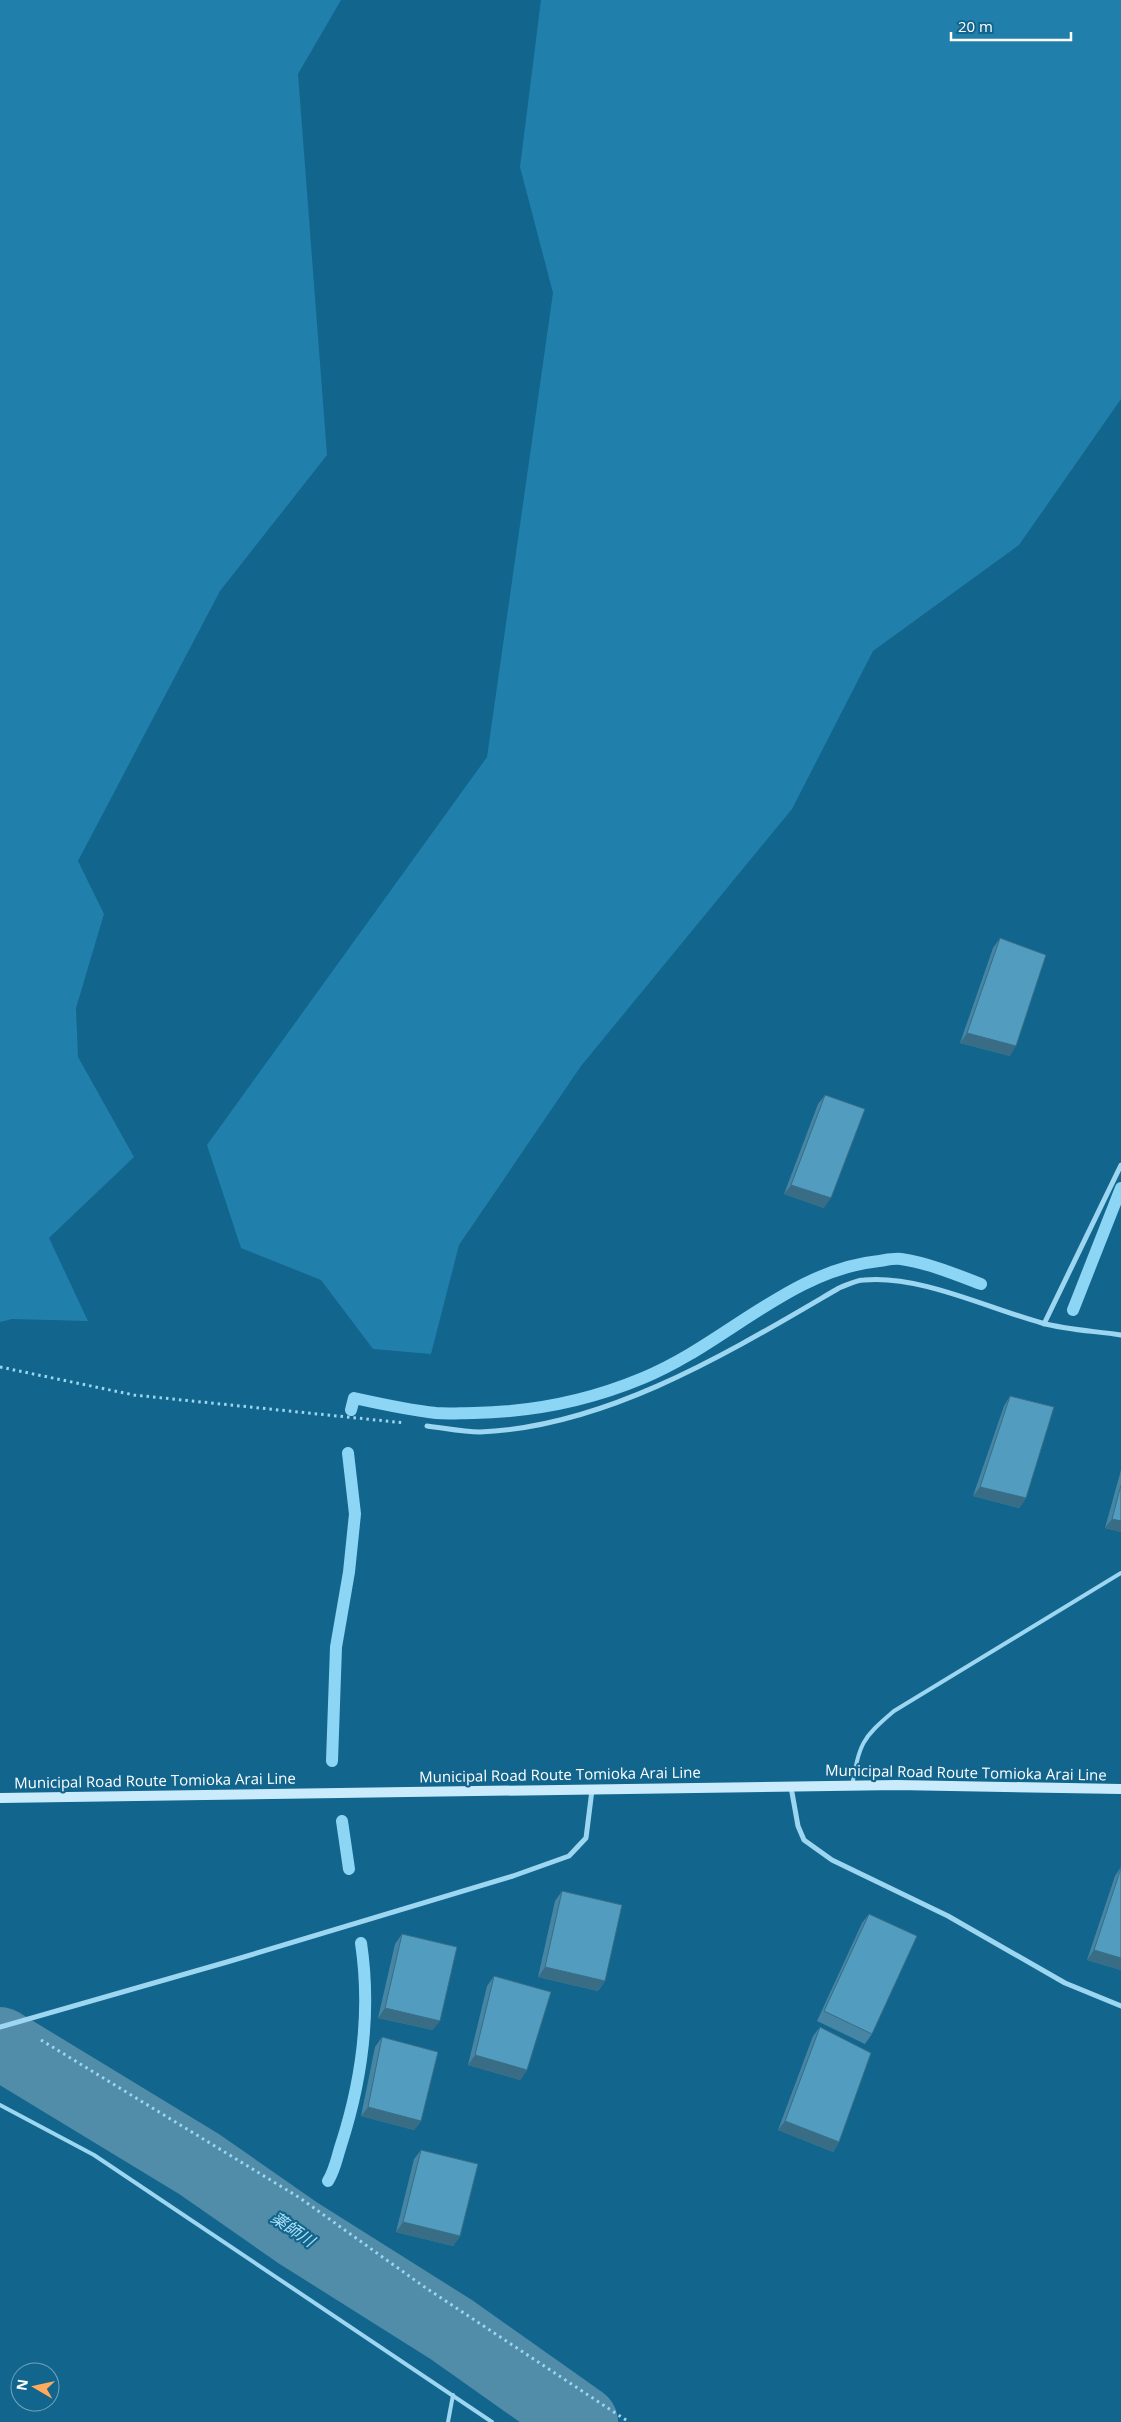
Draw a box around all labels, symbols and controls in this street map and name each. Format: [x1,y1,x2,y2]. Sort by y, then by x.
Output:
scale bar [951,10,1071,42]
text: 20 m [958,16,993,36]
street label: Municipal Road Route Tomioka Arai Line [825,1760,1107,1784]
street label: Municipal Road Route Tomioka Arai Line [419,1762,701,1786]
street label: Municipal Road Route Tomioka Arai Line [14,1768,296,1792]
water label: 薬師川 [267,2206,321,2253]
north arrow [10,2362,60,2412]
text: N [11,2378,32,2392]

